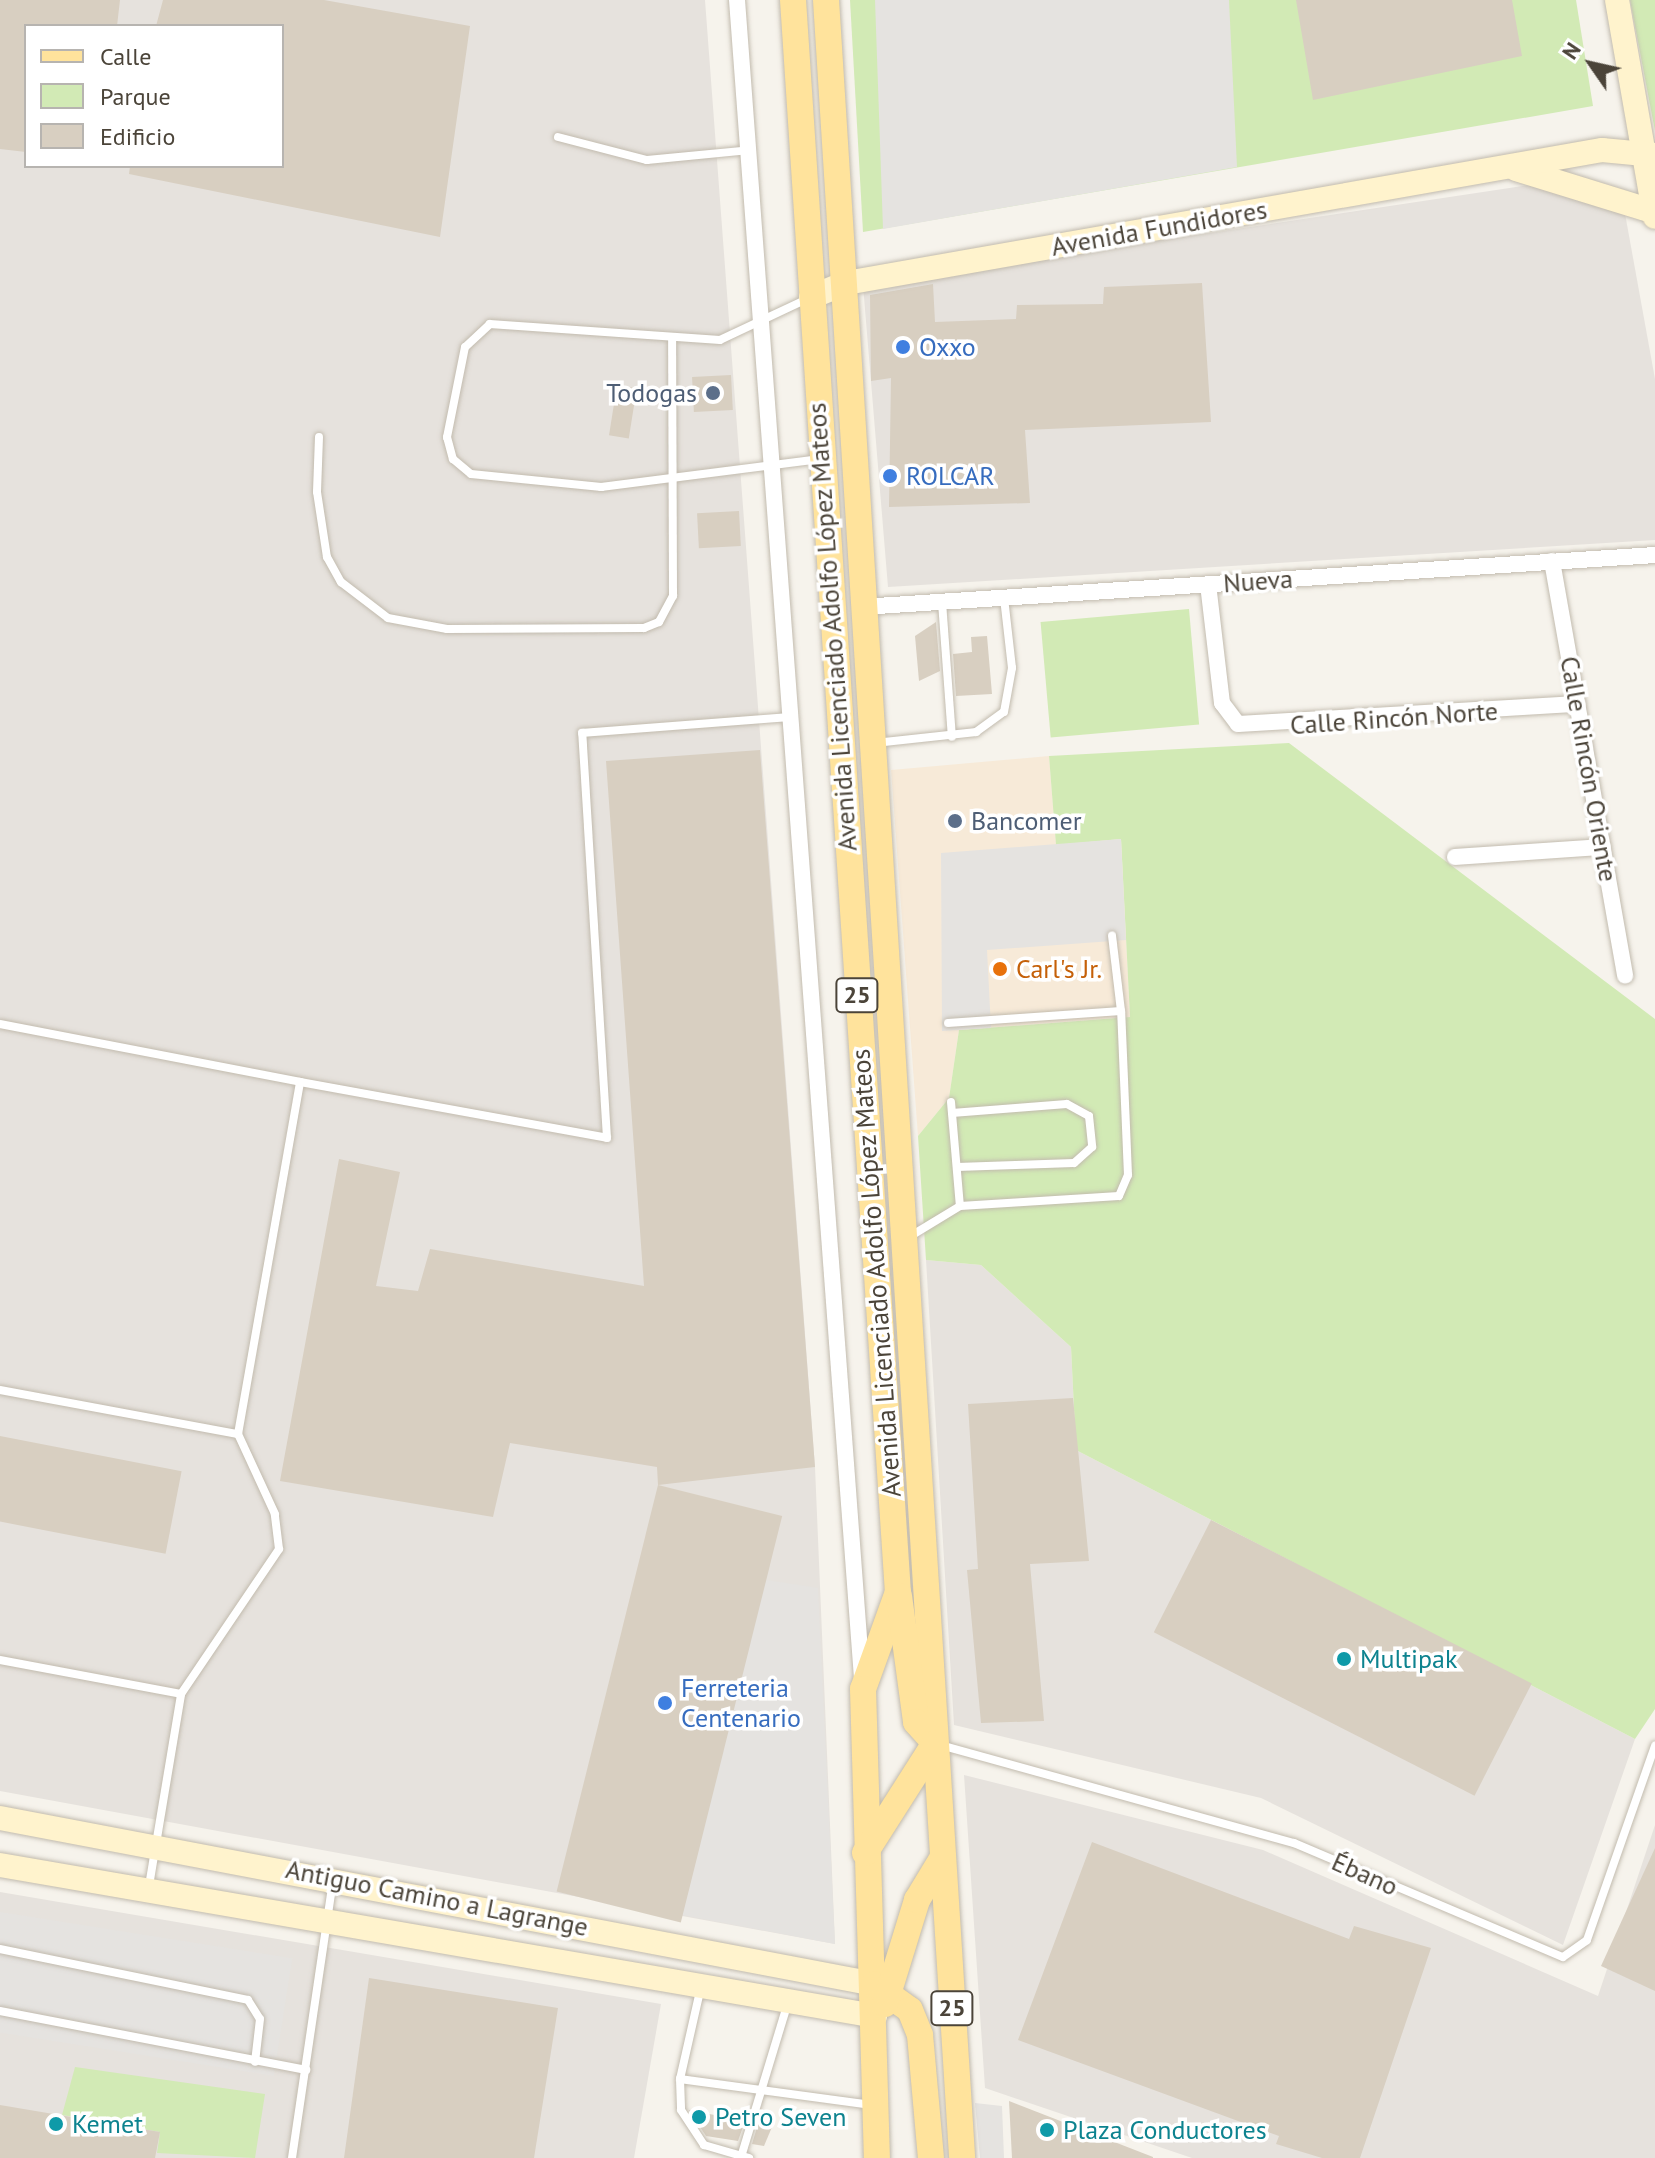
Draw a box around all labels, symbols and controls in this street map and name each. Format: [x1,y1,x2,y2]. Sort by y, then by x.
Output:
legend [24,24,284,168]
north arrow [1551,24,1631,104]
text: N [1555,37,1587,64]
text: Calle [100,41,151,72]
text: Parque [100,81,171,112]
text: Edificio [100,121,175,152]
street label: Avenida Fundidores [1049,194,1269,262]
place label: Oxxo [919,331,976,363]
marker: Oxxo [894,338,912,356]
place label: Todogas [606,377,697,409]
marker: Todogas [704,384,722,402]
street label: Avenida Licenciado Adolfo López Mateos [801,401,863,853]
place label: ROLCAR [906,460,995,492]
marker: ROLCAR [881,467,899,485]
street label: Nueva [1222,563,1294,599]
street label: Calle Rincón Oriente [1554,654,1624,884]
street label: Calle Rincón Norte [1289,695,1499,741]
place label: Bancomer [971,805,1082,837]
marker: Bancomer [946,812,964,830]
place label: Carl's Jr. [1016,953,1102,985]
marker: Carl's Jr. [991,960,1009,978]
road number: 25 [835,975,879,1015]
street label: Avenida Licenciado Adolfo López Mateos [845,1047,907,1499]
place label: Multipak [1360,1643,1457,1675]
marker: Multipak [1335,1650,1353,1668]
place label: Ferreteria Centenario [681,1672,801,1734]
marker: Ferreteria Centenario [656,1694,674,1712]
street label: Ébano [1327,1846,1403,1902]
street label: Antiguo Camino a Lagrange [283,1853,591,1943]
road number: 25 [930,1988,974,2028]
place label: Petro Seven [715,2101,846,2133]
place label: Kemet [72,2108,143,2140]
marker: Petro Seven [690,2108,708,2126]
place label: Plaza Conductores [1063,2114,1267,2146]
marker: Kemet [47,2115,65,2133]
marker: Plaza Conductores [1038,2121,1056,2139]

